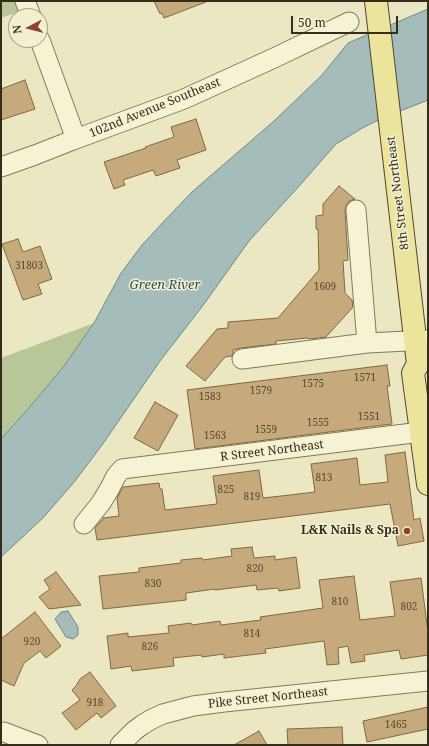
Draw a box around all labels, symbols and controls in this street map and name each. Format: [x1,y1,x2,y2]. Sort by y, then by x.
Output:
north arrow [8,8,48,48]
scale bar [293,8,400,34]
text: 50 m [298,14,326,31]
text: N [9,24,25,35]
street label: 102nd Avenue Southeast [87,75,223,141]
street label: 8th Street Northeast [384,135,412,251]
house number: 31803 [15,260,43,272]
water label: Green River [129,277,201,293]
house number: 1609 [314,281,336,293]
house number: 1571 [354,372,376,384]
house number: 1575 [302,378,324,390]
house number: 1579 [250,385,272,397]
house number: 1583 [199,391,221,403]
house number: 1551 [358,411,380,423]
house number: 1555 [307,417,329,429]
house number: 1559 [255,424,277,436]
house number: 1563 [204,430,226,442]
street label: R Street Northeast [220,438,324,464]
house number: 813 [316,472,332,484]
house number: 825 [218,484,234,496]
house number: 819 [244,491,260,503]
place label: L&K Nails & Spa [301,524,399,538]
marker: L&K Nails & Spa [402,526,412,536]
house number: 820 [247,563,263,575]
house number: 830 [145,578,161,590]
house number: 810 [332,596,348,608]
house number: 802 [401,601,417,613]
house number: 814 [244,628,260,640]
house number: 920 [24,636,40,648]
house number: 826 [142,641,158,653]
street label: Pike Street Northeast [207,685,329,711]
house number: 918 [87,697,103,709]
house number: 1465 [385,719,407,731]

